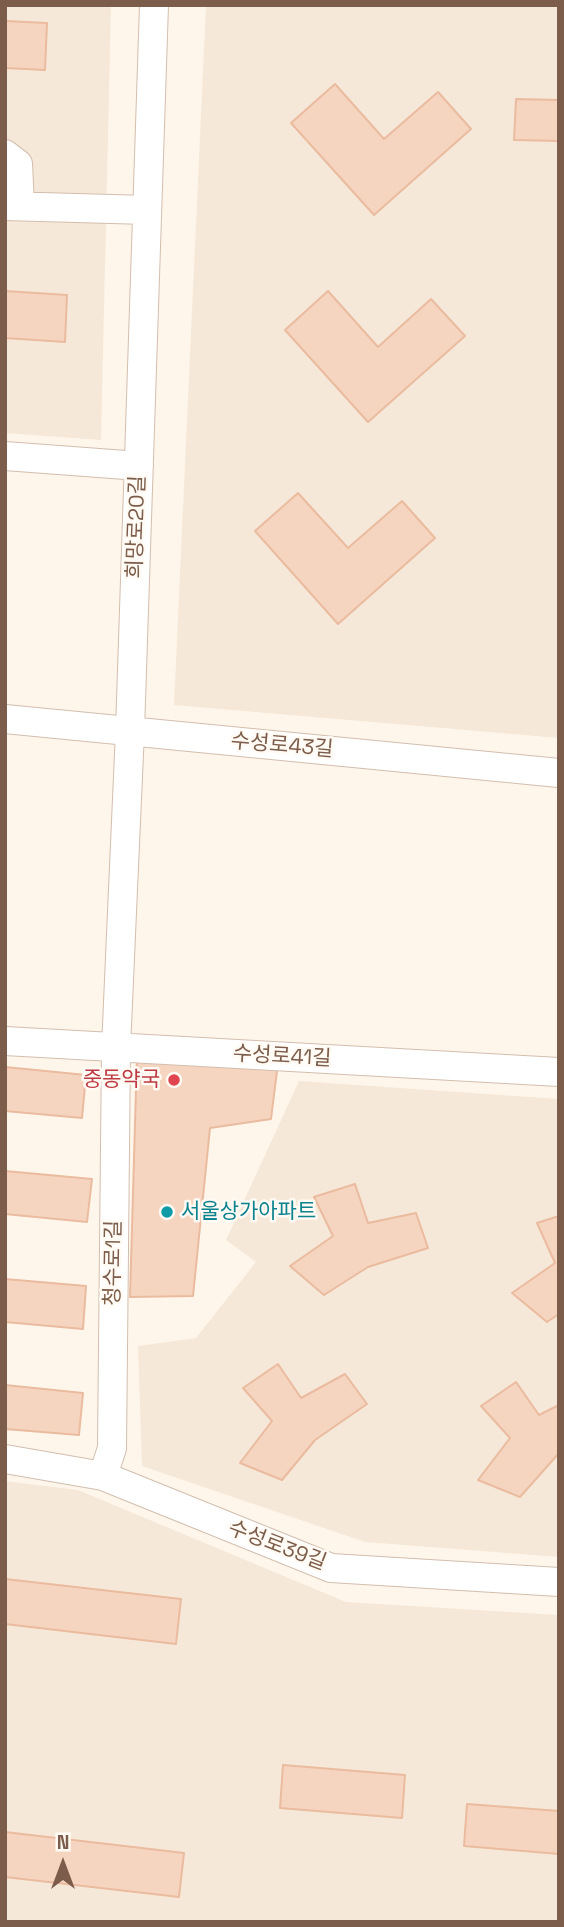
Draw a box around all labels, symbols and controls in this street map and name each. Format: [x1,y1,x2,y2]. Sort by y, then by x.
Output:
street label: 희망로20길 [123,475,151,579]
street label: 수성로43길 [230,729,334,763]
street label: 수성로41길 [232,1042,332,1072]
place label: 중동약국 [83,1067,160,1093]
marker: 중동약국 [166,1072,182,1088]
place label: 서울상가아파트 [181,1199,316,1225]
marker: 서울상가아파트 [159,1204,175,1220]
street label: 청수로1길 [101,1220,127,1306]
street label: 수성로39길 [224,1516,330,1576]
north arrow [28,1829,98,1899]
text: N [57,1830,69,1855]

